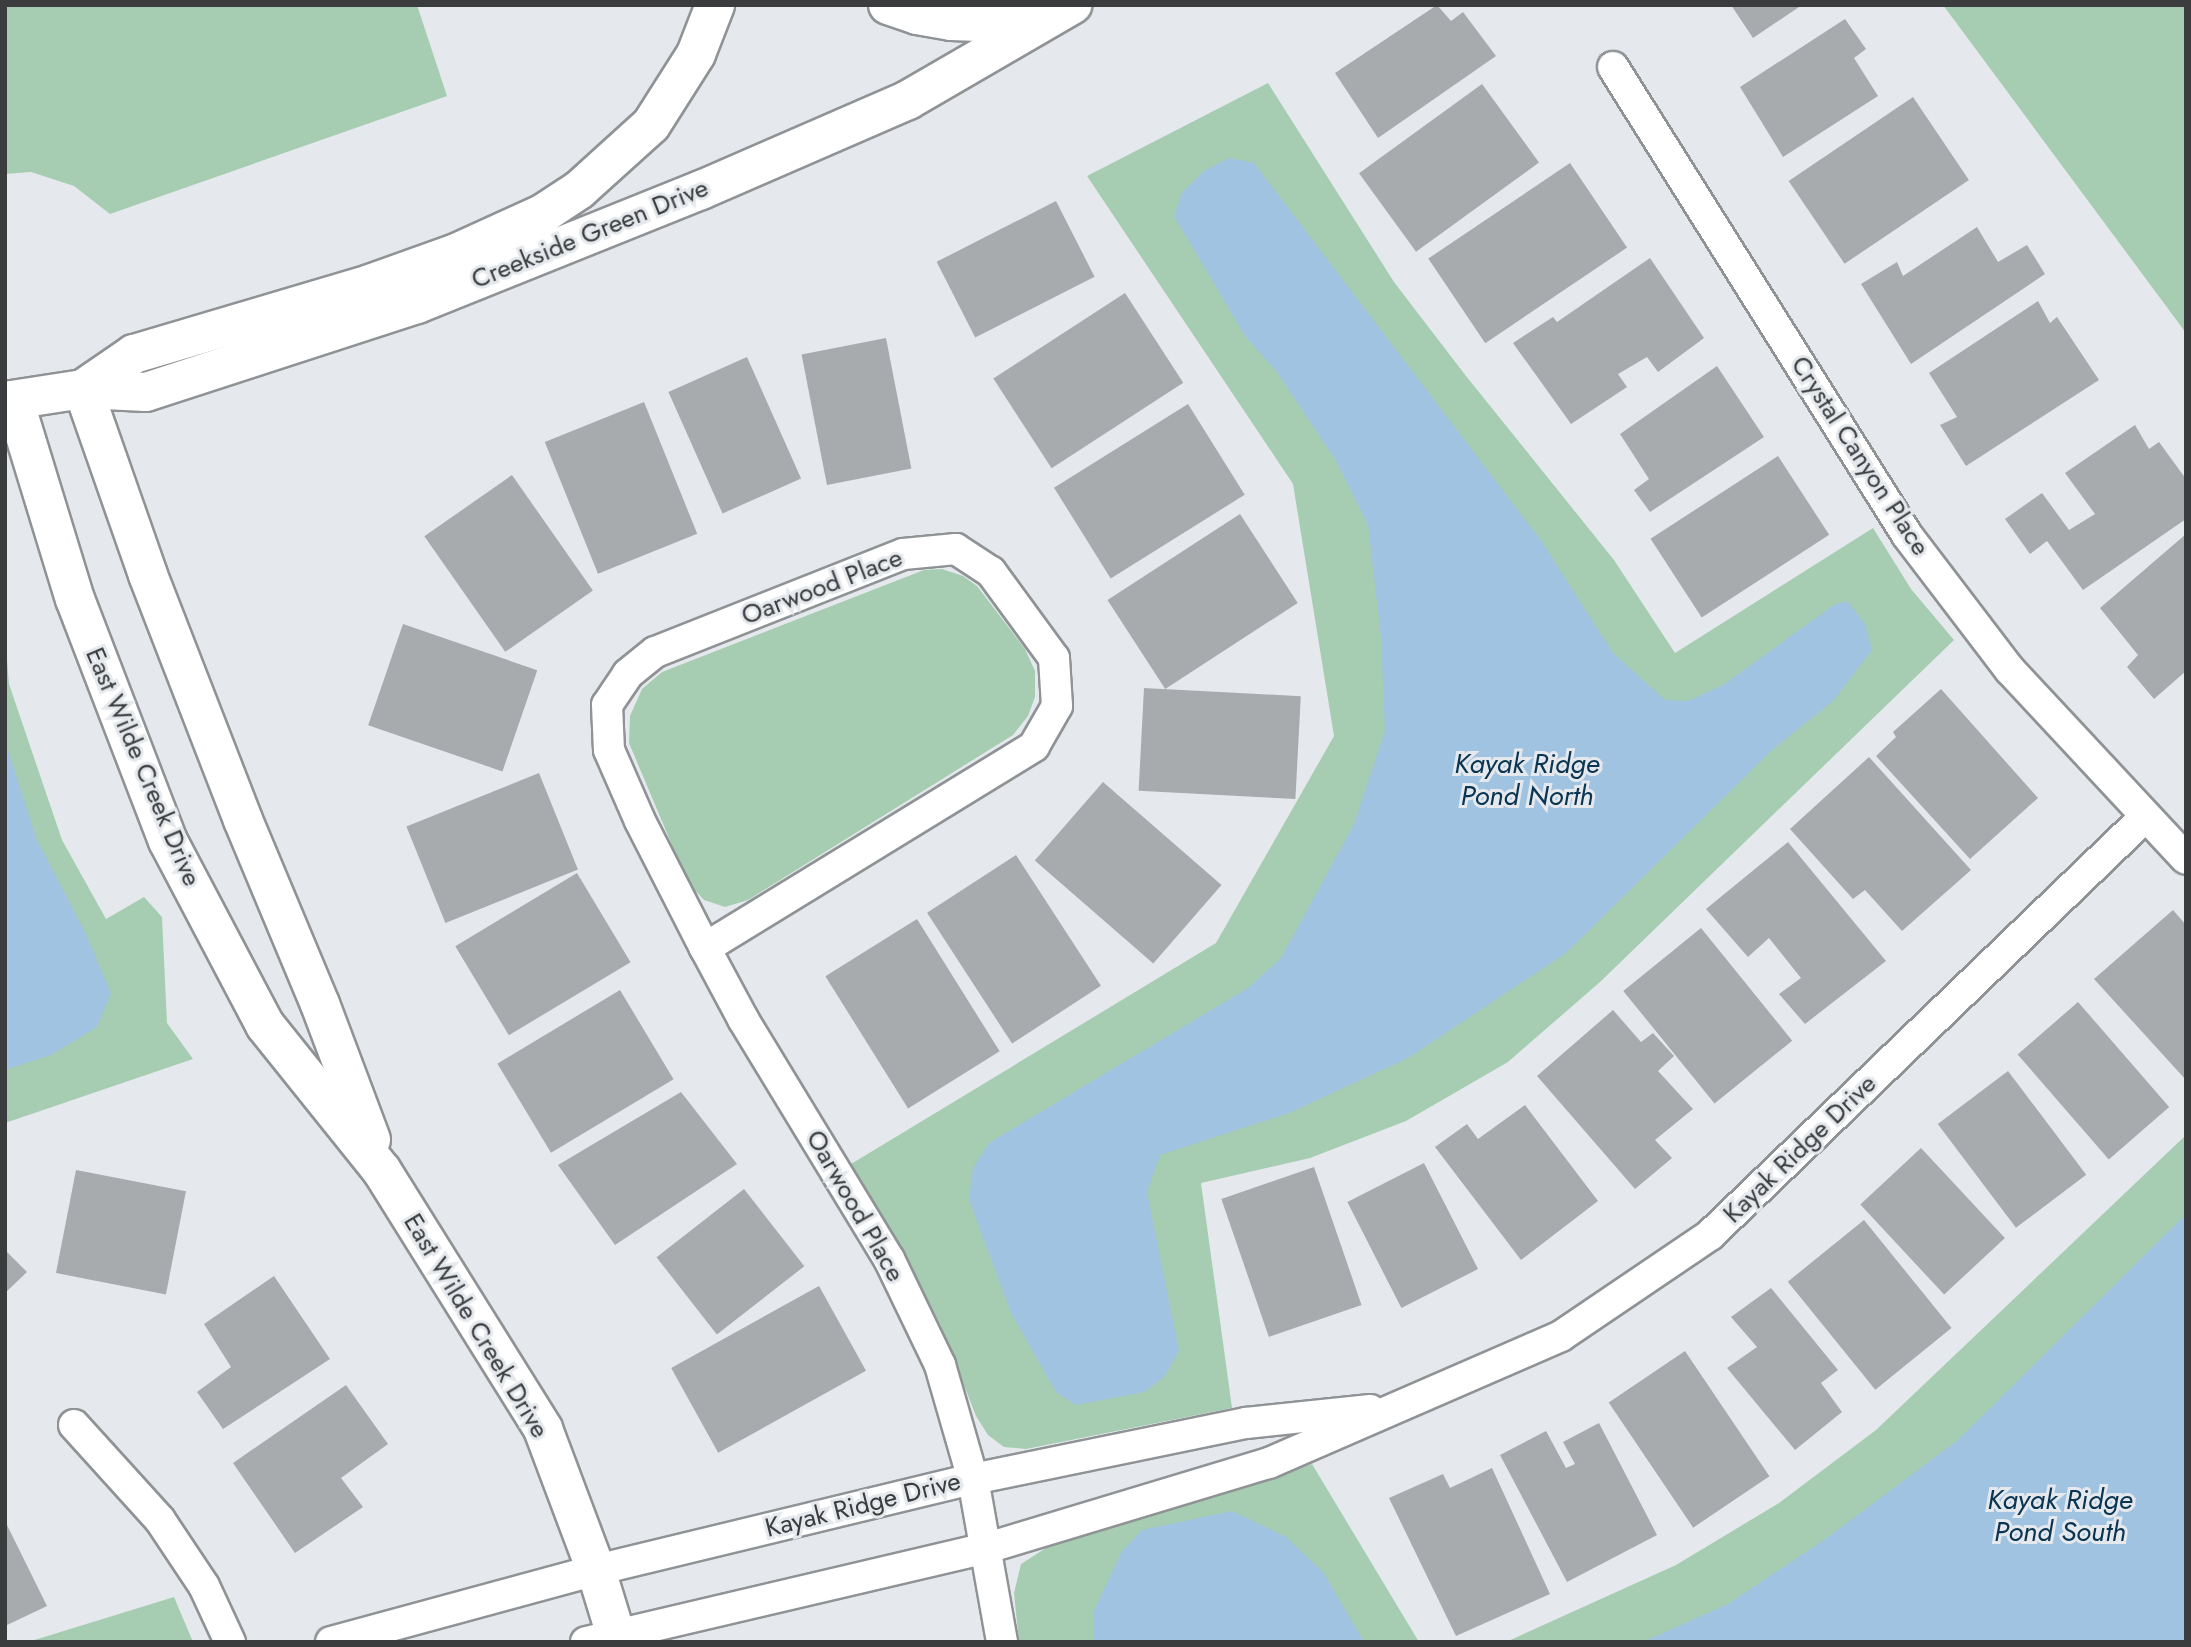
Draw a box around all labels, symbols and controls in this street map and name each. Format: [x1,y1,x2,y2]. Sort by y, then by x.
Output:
street label: Creekside Green Drive [467,172,713,296]
street label: Crystal Canyon Place [1784,351,1936,561]
street label: Oarwood Place [737,542,907,632]
street label: East Wilde Creek Drive [79,643,207,891]
water label: Kayak Ridge Pond North [1454,747,1600,813]
street label: Kayak Ridge Drive [1717,1068,1883,1230]
street label: Oarwood Place [799,1125,911,1287]
street label: East Wilde Creek Drive [397,1208,555,1444]
street label: Kayak Ridge Drive [762,1466,964,1544]
water label: Kayak Ridge Pond South [1987,1483,2133,1549]

